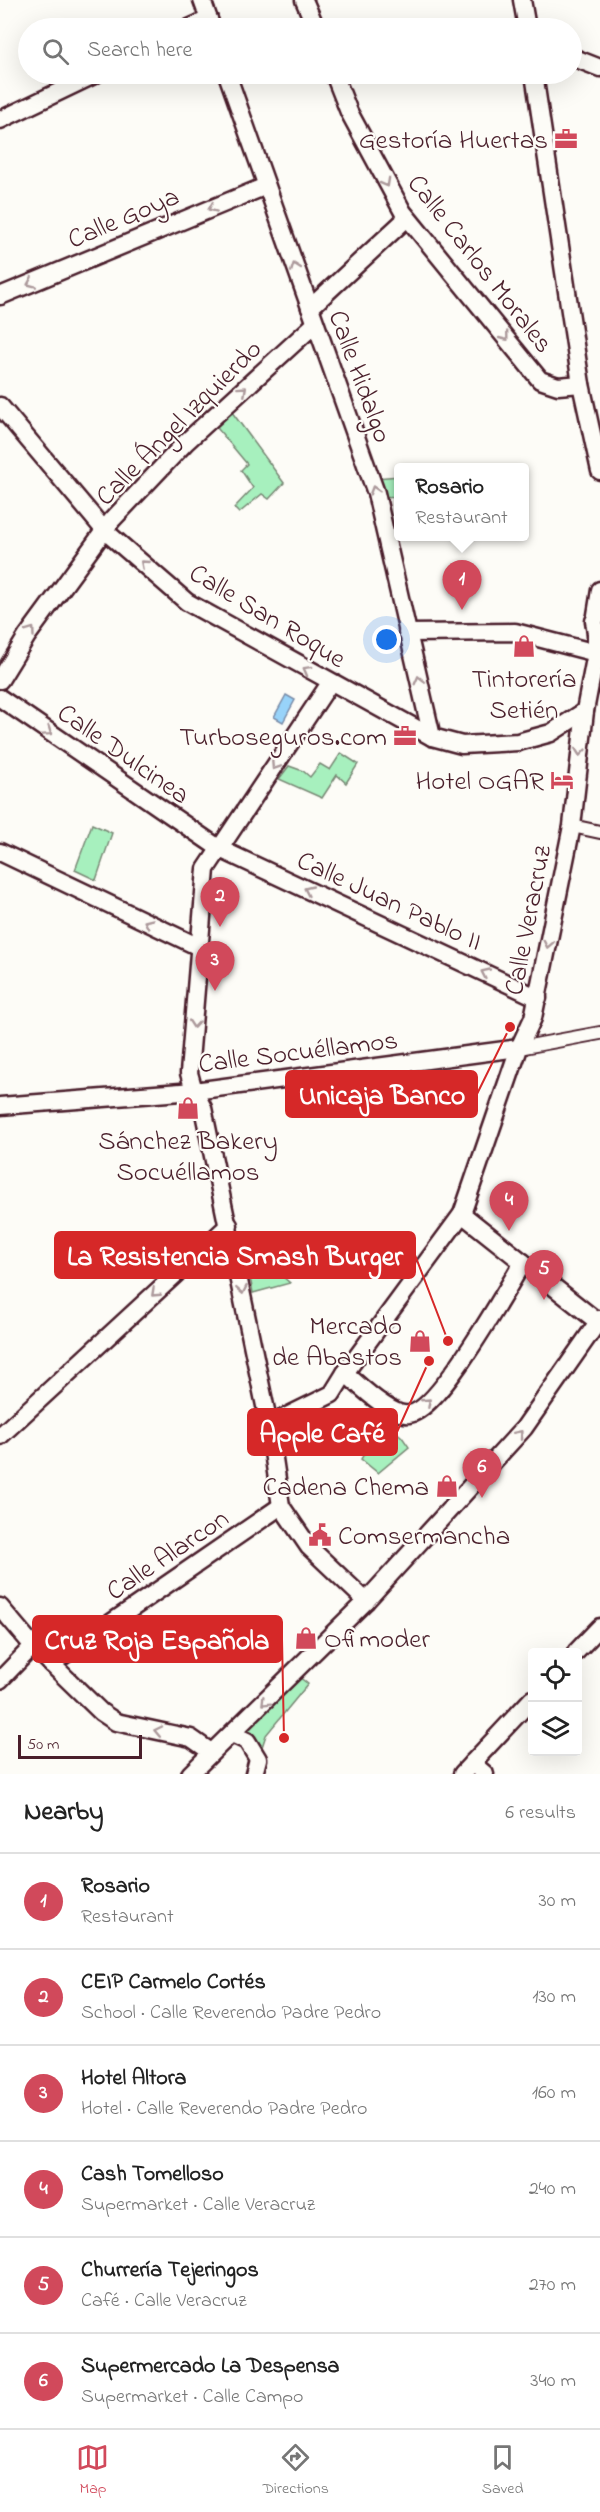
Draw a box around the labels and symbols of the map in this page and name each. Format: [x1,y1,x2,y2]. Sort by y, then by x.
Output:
place label: Gestoría Huertas [359,122,548,161]
office icon: Gestoría Huertas [553,126,579,152]
street label: Calle Carlos Morales [397,167,561,362]
one-way arrow [379,177,391,187]
street label: Calle Goya [62,178,186,260]
one-way arrow [207,201,218,213]
one-way arrow [289,262,302,273]
one-way arrow [27,276,38,288]
street label: Calle Hidalgo [317,305,401,449]
one-way arrow [498,330,509,341]
street label: Calle Ángel Izquierdo [88,332,272,516]
one-way arrow [235,387,246,398]
one-way arrow [369,485,381,496]
street label: Calle San Roque [181,555,353,680]
one-way arrow [140,560,151,571]
pin: 1 [442,560,482,610]
your location [372,625,401,654]
one-way arrow [24,626,35,637]
shop icon: Tintorería Setién [511,633,537,659]
place label: Tintorería Setién [471,661,577,731]
one-way arrow [303,666,313,677]
one-way arrow [413,675,426,685]
street label: Calle Dulcinea [48,695,197,815]
place label: Turboseguros.com [179,719,387,758]
office icon: Turboseguros.com [392,723,418,749]
one-way arrow [42,725,53,736]
one-way arrow [574,747,587,756]
one-way arrow [271,760,282,771]
place label: Hotel OGAR [416,763,544,802]
hotel icon: Hotel OGAR [549,767,575,793]
street label: Calle Veracruz [496,841,563,999]
street label: Calle Juan Pablo II [290,842,488,962]
pin: 2 [200,878,240,927]
one-way arrow [304,886,315,898]
one-way arrow [144,918,155,930]
one-way arrow [542,939,555,949]
pin: 3 [196,942,234,991]
one-way arrow [480,968,491,980]
one-way arrow [188,1020,201,1029]
street label: Calle Socuéllamos [196,1022,400,1085]
callout: Unicaja Banco [286,1071,477,1117]
text: Unicaja Banco [299,1077,465,1118]
shop icon: Sánchez Bakery Socuéllamos [175,1095,201,1121]
place label: Sánchez Bakery Socuéllamos [98,1123,278,1193]
pin: 4 [490,1182,528,1231]
callout: La Resistencia Smash Burger [55,1232,415,1278]
text: La Resistencia Smash Burger [67,1238,404,1280]
pin: 5 [524,1250,564,1300]
one-way arrow [235,1285,248,1295]
one-way arrow [151,1286,162,1297]
place label: Mercado de Abastos [272,1308,402,1378]
shop icon: Mercado de Abastos [407,1328,433,1354]
one-way arrow [421,1398,431,1409]
callout: Apple Café [248,1409,397,1455]
text: Apple Café [259,1415,386,1456]
one-way arrow [512,1430,523,1440]
pin: 6 [462,1448,502,1498]
place label: Cadena Chema [262,1469,429,1508]
shop icon: Cadena Chema [434,1473,460,1499]
street label: Calle Alarcon [99,1501,238,1612]
place label: Comsermancha [338,1518,510,1557]
public building icon: Comsermancha [307,1522,333,1548]
callout: Cruz Roja Española [33,1616,282,1662]
place label: Ofimoder [324,1621,430,1660]
text: Cruz Roja Española [45,1622,269,1663]
shop icon: Ofimoder [293,1625,319,1651]
one-way arrow [262,1694,273,1705]
one-way arrow [153,1725,163,1738]
scale bar [18,1732,142,1760]

